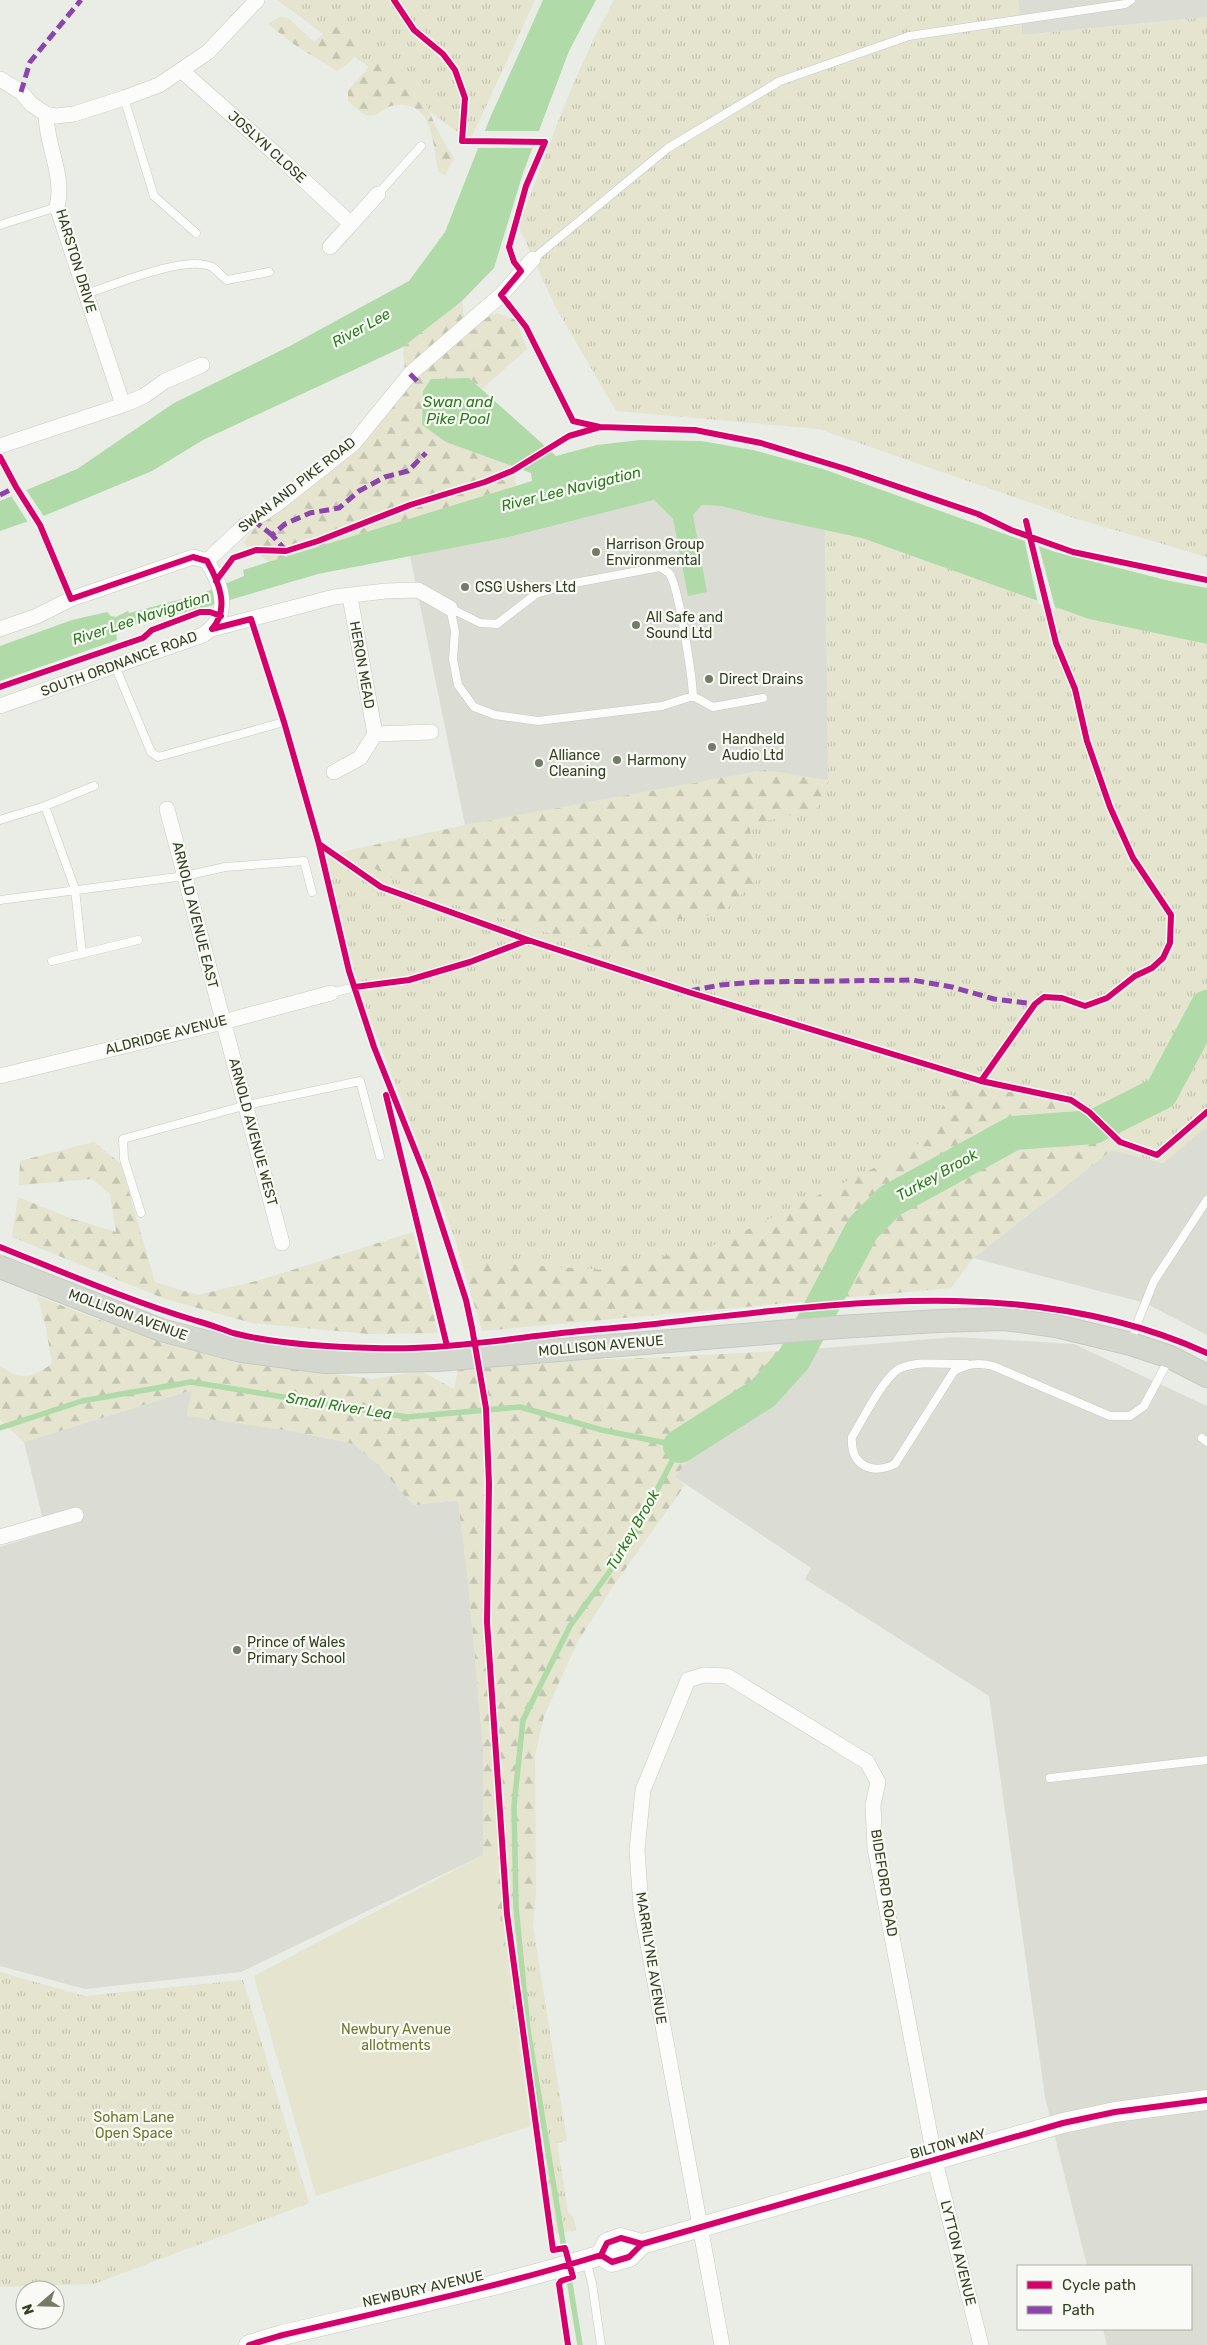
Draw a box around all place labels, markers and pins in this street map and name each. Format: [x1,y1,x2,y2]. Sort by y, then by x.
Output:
place label: Harrison Group Environmental [606,536,704,569]
marker: Harrison Group Environmental [590,546,602,558]
place label: CSG Ushers Ltd [475,579,576,596]
marker: CSG Ushers Ltd [459,581,471,593]
place label: All Safe and Sound Ltd [646,609,723,642]
marker: All Safe and Sound Ltd [630,619,642,631]
place label: Direct Drains [719,671,803,688]
marker: Direct Drains [703,673,715,685]
place label: Handheld Audio Ltd [722,731,785,764]
marker: Handheld Audio Ltd [706,741,718,753]
place label: Alliance Cleaning [549,747,606,780]
place label: Harmony [627,752,687,769]
marker: Harmony [611,754,623,766]
marker: Alliance Cleaning [533,757,545,769]
place label: Prince of Wales Primary School [247,1634,345,1667]
marker: Prince of Wales Primary School [231,1644,243,1656]

